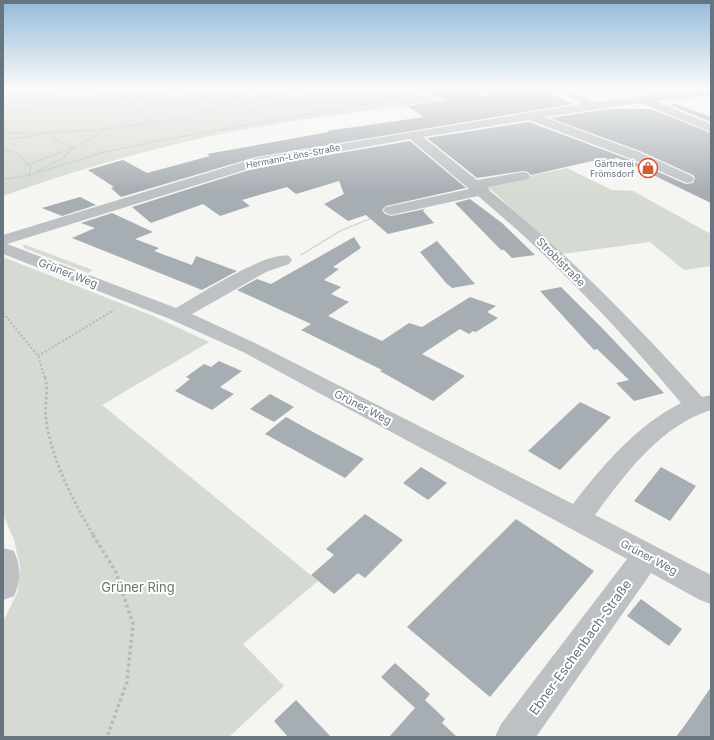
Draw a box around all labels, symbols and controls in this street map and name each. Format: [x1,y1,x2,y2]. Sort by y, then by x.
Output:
street label: Hermann-Löns-Straße [245,141,341,171]
shop icon: Gärtnerei Frömsdorf [637,157,659,179]
place label: Gärtnerei Frömsdorf [590,158,635,179]
street label: Stroblstraße [534,235,588,289]
street label: Grüner Weg [36,255,100,291]
street label: Grüner Weg [332,387,394,427]
street label: Grüner Weg [618,536,680,578]
street label: Ebner-Eschenbach-Straße [526,576,634,718]
park label: Grüner Ring [101,579,175,595]

